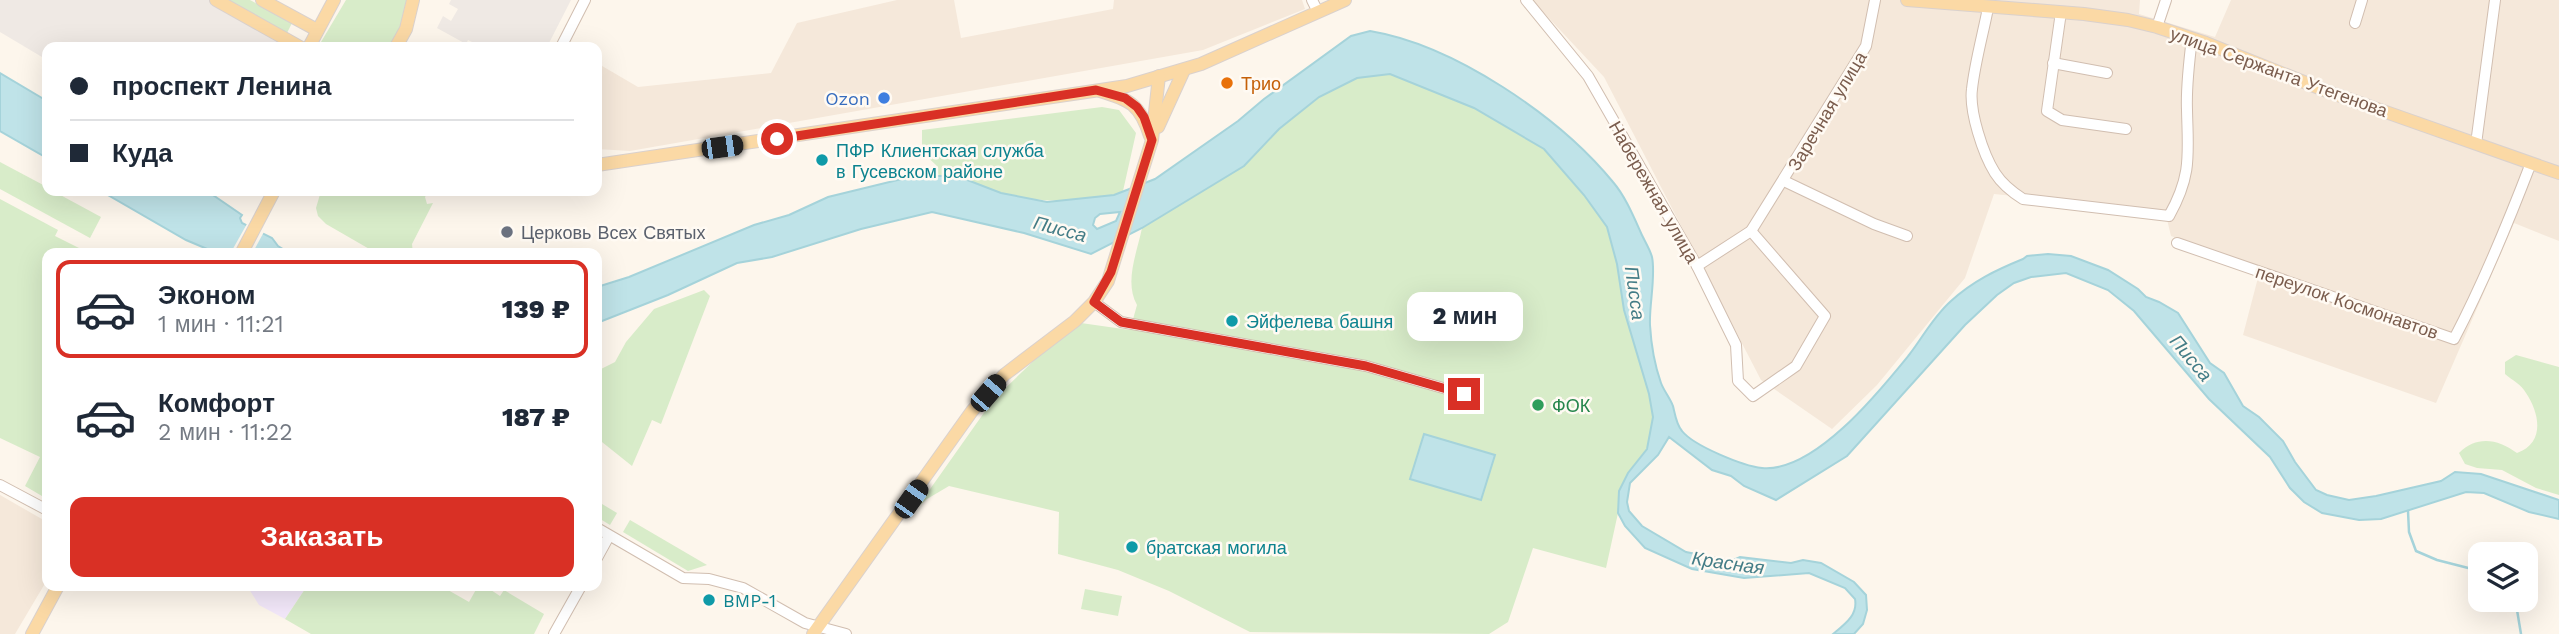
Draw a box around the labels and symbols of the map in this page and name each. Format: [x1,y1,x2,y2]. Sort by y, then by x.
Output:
street label: улица Сержанта Утегенова [2167,23,2391,122]
street label: Заречная улица [1783,47,1871,174]
place label: Трио [1241,73,1281,94]
marker: Трио [1219,75,1235,91]
place label: Ozon [825,88,870,109]
marker: Ozon [876,90,892,106]
street label: Набережная улица [1605,117,1704,268]
route start [761,123,793,155]
car [700,134,745,160]
place label: ПФР Клиентская служба в Гусевском районе [836,140,1045,182]
marker: ПФР Клиентская служба в Гусевском районе [814,152,830,168]
water label: Писса [1031,211,1089,247]
place label: Церковь Всех Святых [521,222,706,243]
marker: Церковь Всех Святых [499,224,515,240]
street label: переулок Космонавтов [2253,261,2441,343]
water label: Писса [1620,265,1650,321]
callout: 2 мин [1406,292,1522,342]
place label: Эйфелева башня [1246,311,1393,332]
marker: Эйфелева башня [1224,313,1240,329]
water label: Писса [2165,330,2217,386]
car [967,370,1010,416]
route end [1448,378,1480,410]
place label: ФОК [1552,395,1591,416]
marker: ФОК [1530,397,1546,413]
car [891,476,932,522]
place label: братская могила [1146,537,1288,558]
marker: братская могила [1124,539,1140,555]
water label: Красная [1690,547,1766,579]
place label: BMP-1 [723,590,776,611]
marker: BMP-1 [701,592,717,608]

